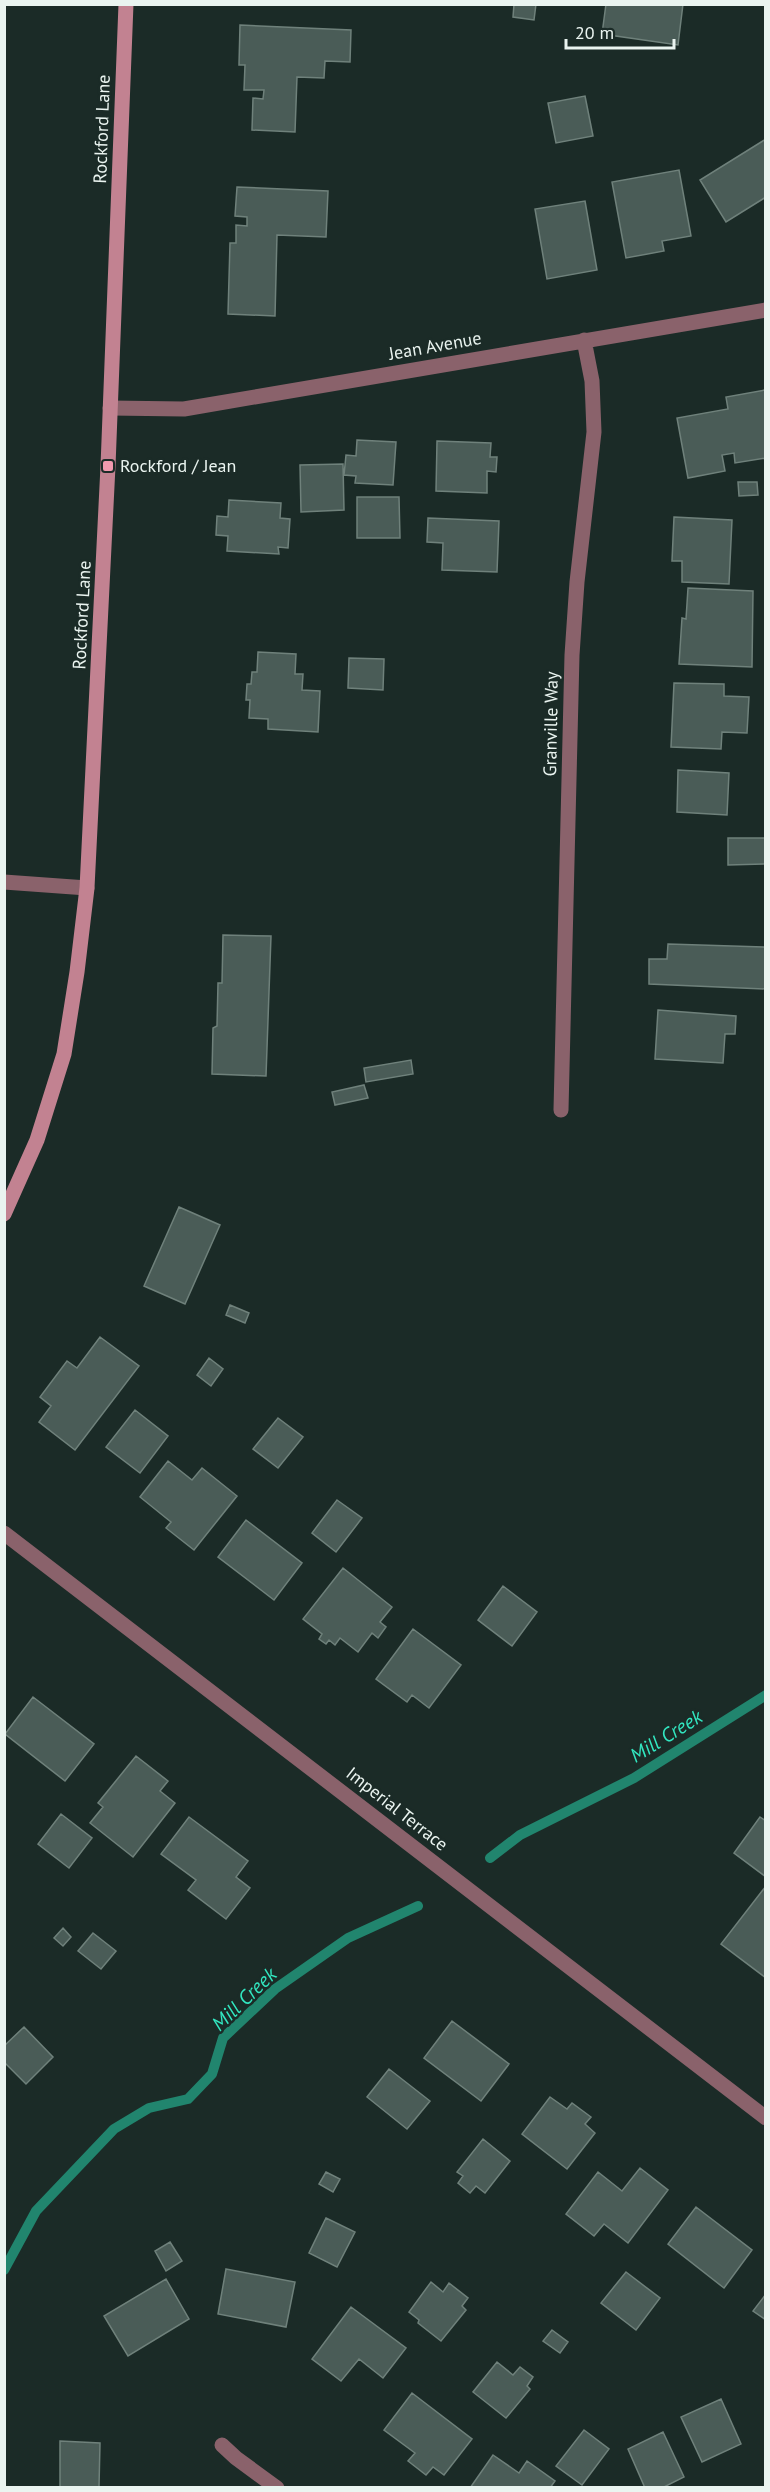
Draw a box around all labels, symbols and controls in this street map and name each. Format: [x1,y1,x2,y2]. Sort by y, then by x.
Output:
scale bar [566,12,674,50]
text: 20 m [575,21,614,44]
street label: Rockford Lane [88,74,115,184]
street label: Jean Avenue [386,326,483,365]
place label: Rockford / Jean [120,454,236,477]
marker: Rockford / Jean [101,459,115,473]
street label: Rockford Lane [67,560,96,670]
street label: Granville Way [538,671,563,777]
water label: Mill Creek [625,1703,708,1768]
street label: Imperial Terrace [342,1762,453,1856]
water label: Mill Creek [206,1961,283,2036]

